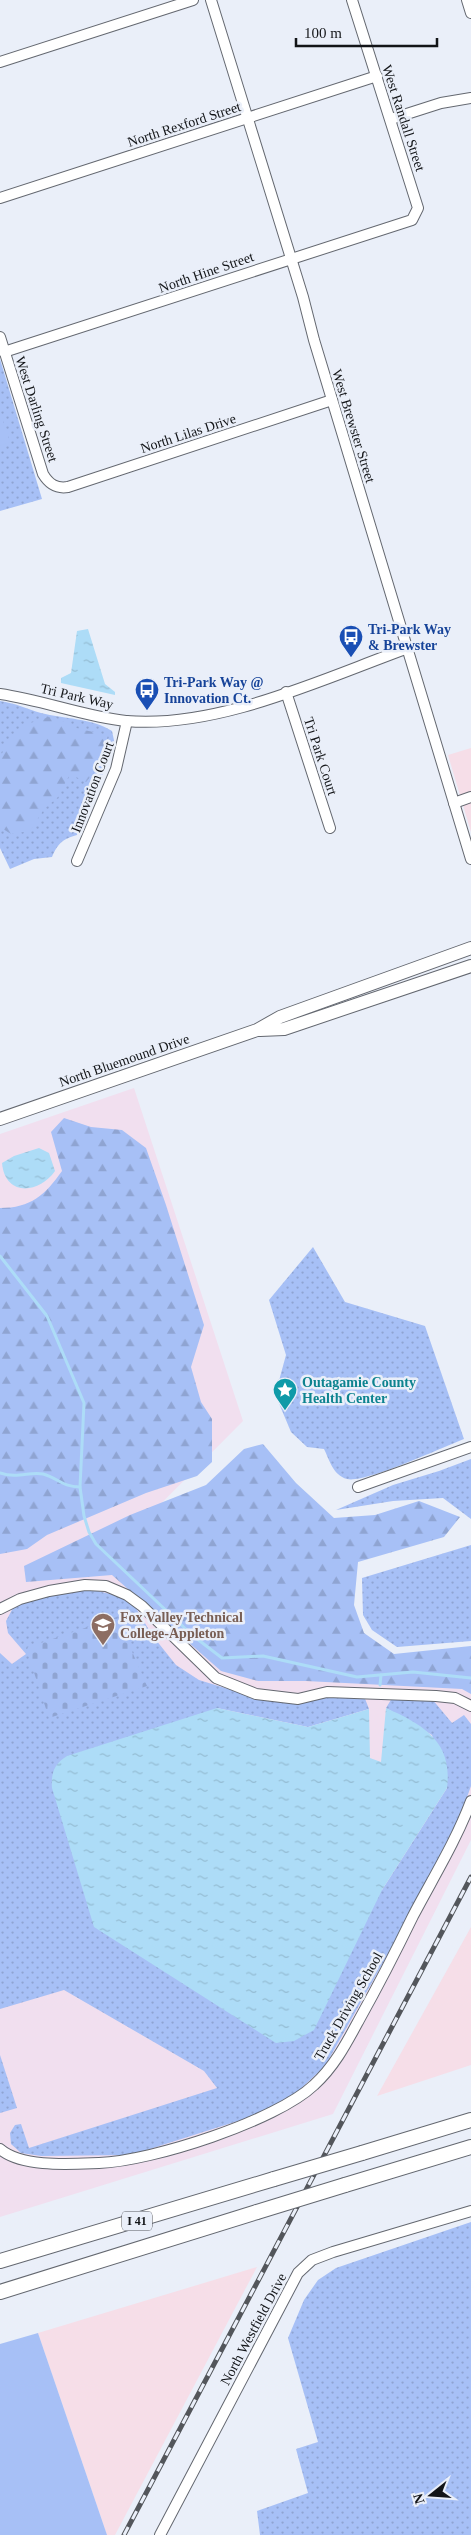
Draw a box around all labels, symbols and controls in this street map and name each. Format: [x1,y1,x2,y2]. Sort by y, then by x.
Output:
scale bar [296,15,437,47]
text: 100 m [304,25,342,41]
street label: West Randall Street [379,63,428,173]
street label: North Rexford Street [126,99,243,150]
street label: North Hine Street [157,249,256,296]
street label: West Darling Street [12,354,61,464]
street label: West Brewster Street [329,368,378,485]
street label: North Lilas Drive [139,411,238,456]
place label: Tri-Park Way & Brewster [368,622,451,653]
bus stop icon: Tri-Park Way & Brewster [338,624,364,658]
place label: Tri-Park Way @ Innovation Ct. [164,675,264,706]
bus stop icon: Tri-Park Way @ Innovation Ct. [134,677,160,711]
street label: Tri Park Way [39,681,115,712]
street label: Tri Park Court [301,715,340,797]
street label: Innovation Court [68,740,117,835]
street label: North Bluemound Drive [57,1031,191,1090]
place label: Outagamie County Health Center [302,1375,416,1406]
place icon: Outagamie County Health Center [272,1377,298,1411]
place label: Fox Valley Technical College-Appleton [120,1610,243,1641]
school or university icon: Fox Valley Technical College-Appleton [90,1612,116,1646]
street label: Truck Driving School [311,1949,386,2063]
road number: I 41 [122,2212,152,2230]
street label: North Westfield Drive [218,2271,289,2388]
north arrow [406,2470,456,2520]
text: N [410,2492,428,2506]

